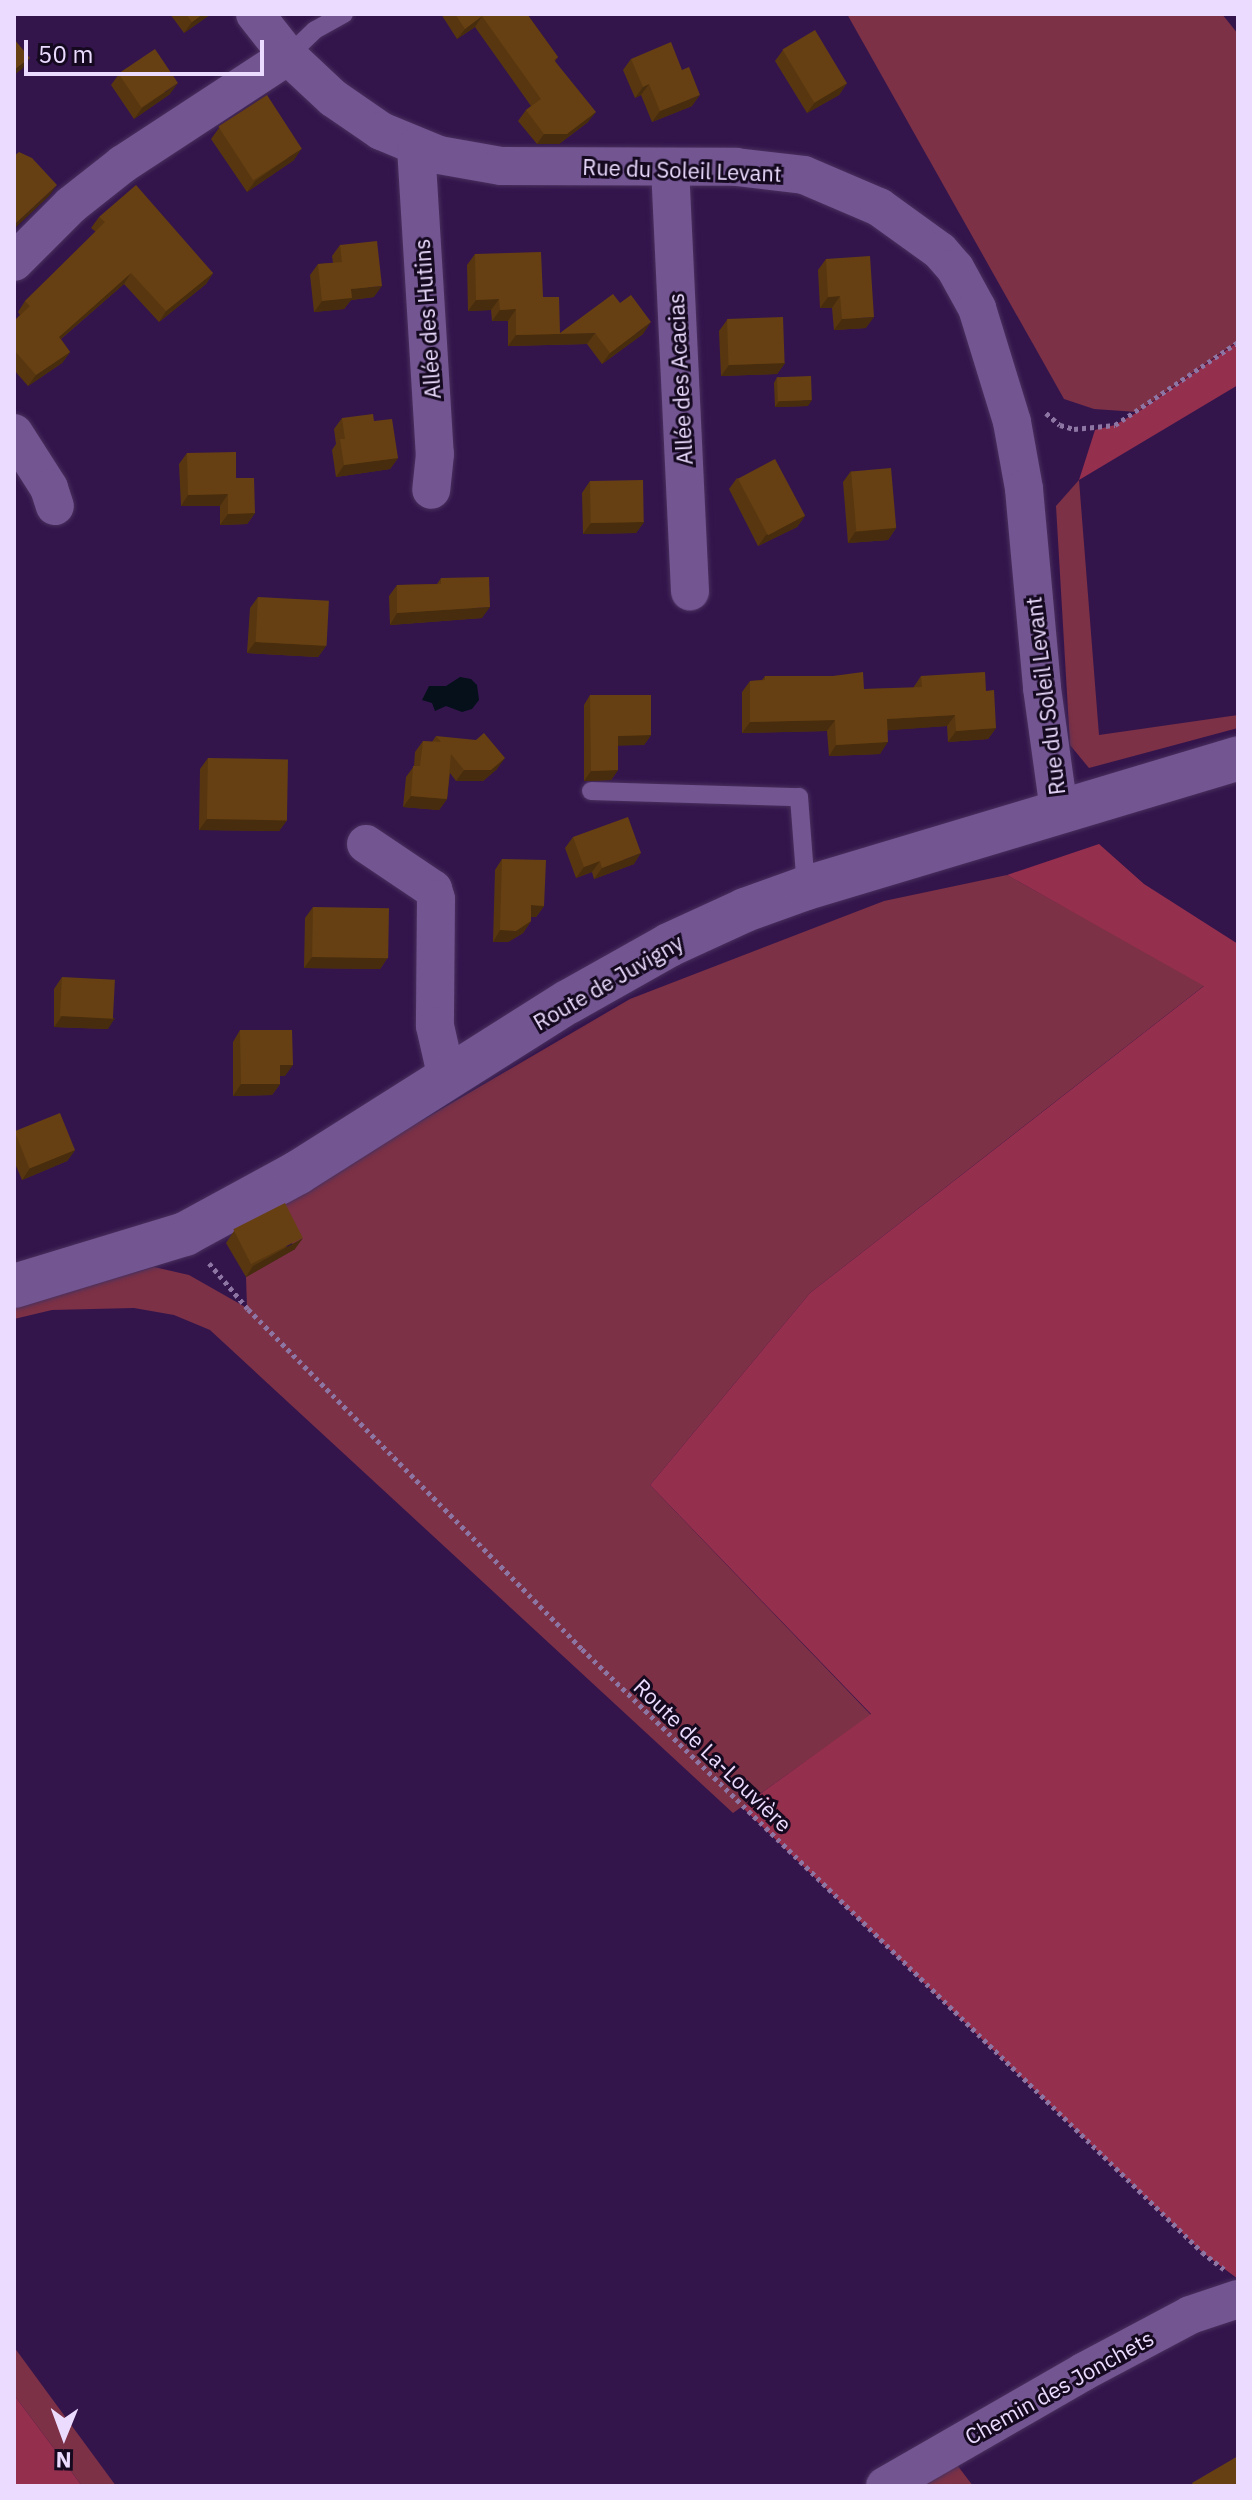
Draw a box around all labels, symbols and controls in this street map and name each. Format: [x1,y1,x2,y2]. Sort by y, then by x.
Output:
scale bar [28,24,268,74]
text: 50 m [38,38,93,70]
street label: Rue du Soleil Levant [582,153,782,187]
street label: Allée des Hutins [408,238,446,400]
street label: Allée des Acacias [662,292,698,466]
street label: Rue du Soleil Levant [1020,595,1070,797]
street label: Route de Juvigny [528,928,688,1036]
street label: Route de La-Louvière [629,1673,797,1837]
street label: Chemin des Jonchets [960,2324,1158,2450]
north arrow [24,2396,104,2476]
text: N [55,2446,72,2475]

